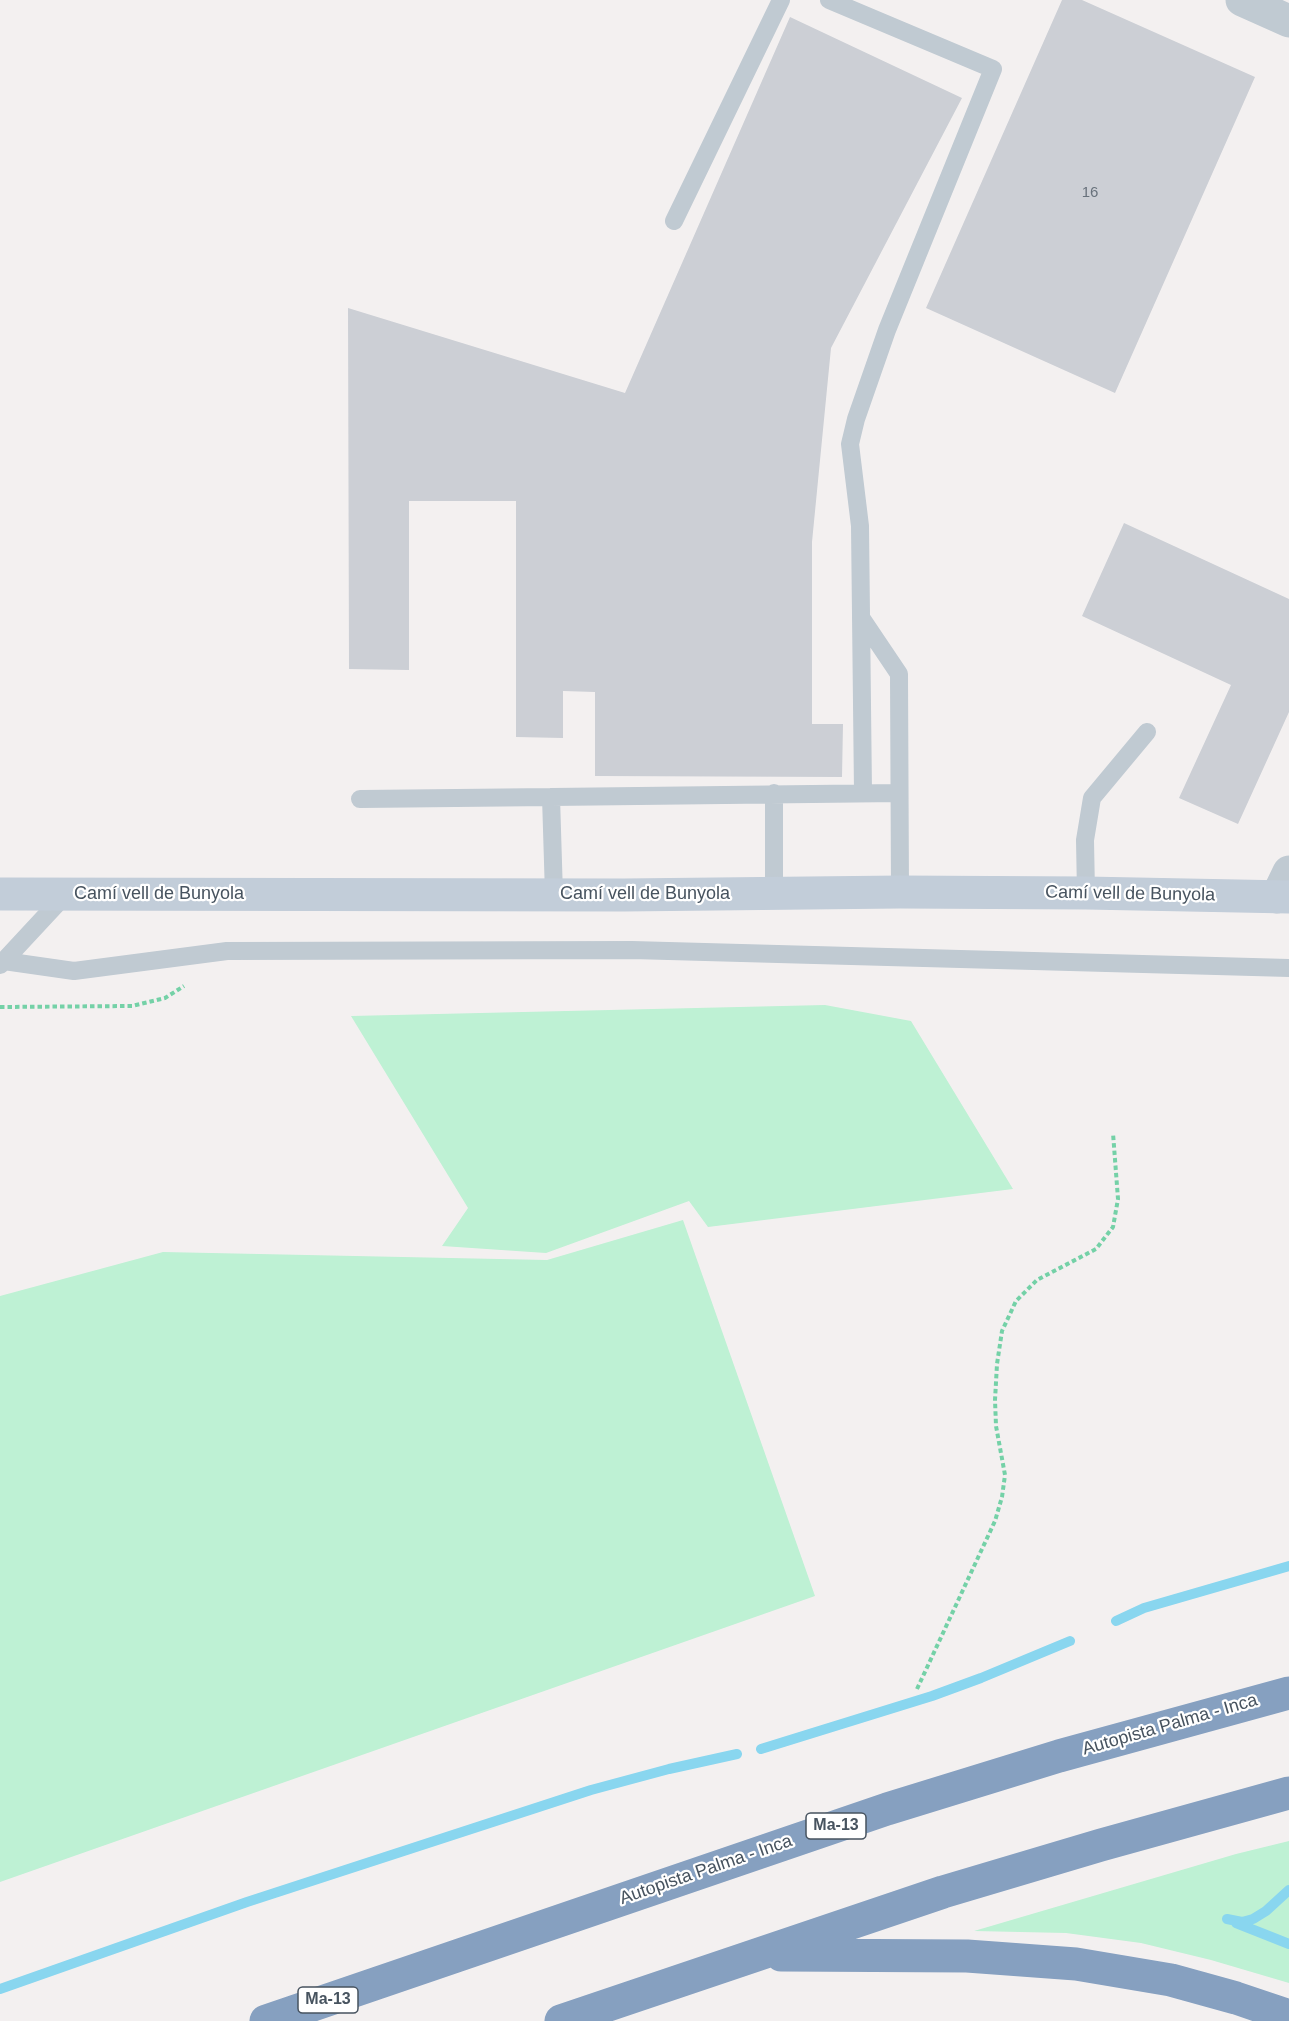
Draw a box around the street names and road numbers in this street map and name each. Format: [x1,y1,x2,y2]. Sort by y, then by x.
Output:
street label: Camí vell de Bunyola [1045,882,1215,906]
street label: Camí vell de Bunyola [74,883,244,905]
street label: Camí vell de Bunyola [560,883,730,905]
street label: Autopista Palma - Inca [1080,1690,1260,1760]
road number: Ma-13 [806,1813,866,1839]
street label: Autopista Palma - Inca [617,1830,795,1910]
road number: Ma-13 [298,1987,358,2013]

